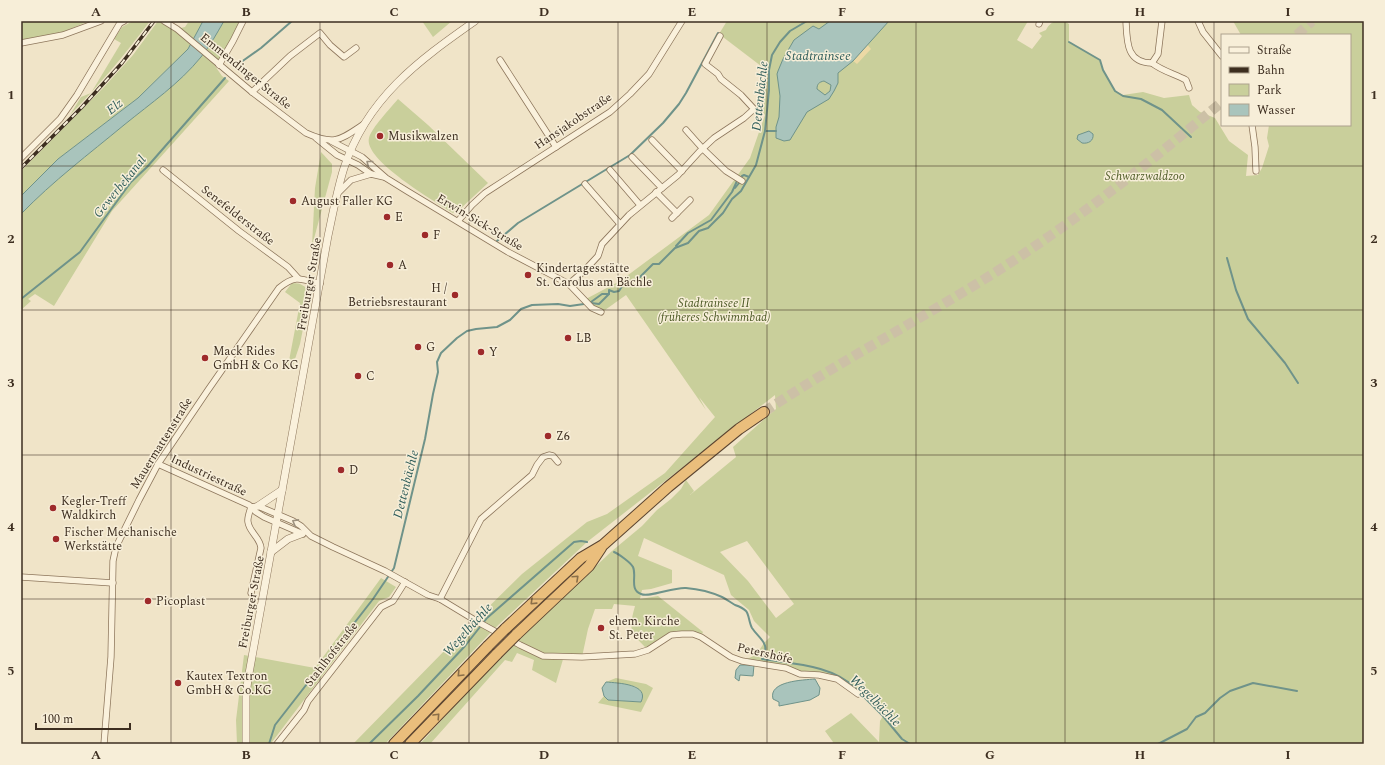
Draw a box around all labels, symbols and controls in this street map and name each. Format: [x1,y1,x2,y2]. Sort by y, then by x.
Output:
text: A [91,2,101,22]
text: B [241,2,251,22]
text: C [389,2,399,22]
text: D [539,2,549,22]
text: E [688,2,697,22]
text: F [838,2,846,22]
text: G [985,2,995,22]
text: H [1135,2,1146,22]
text: I [1285,2,1291,22]
street label: Emmendinger Straße [196,28,296,115]
legend [1221,34,1351,126]
text: Straße [1257,41,1292,60]
water label: Stadtrainsee [785,46,851,66]
water label: Dettenbächle [746,60,774,132]
text: Bahn [1257,61,1285,80]
text: Park [1257,81,1282,100]
text: 1 [7,85,15,105]
text: 1 [1370,85,1378,105]
street label: Hansjakobstraße [531,88,616,155]
water label: Elz [102,94,127,120]
text: Wasser [1257,101,1295,120]
place label: Musikwalzen [388,127,459,146]
marker: Musikwalzen [375,131,385,141]
water label: Gewerbekanal [88,151,152,222]
one-way arrow [367,161,374,168]
park label: Schwarzwaldzoo [1105,167,1185,186]
street label: Senefelderstraße [197,180,279,250]
street label: Erwin-Sick-Straße [433,189,527,256]
place label: August Faller KG [301,192,393,211]
marker: August Faller KG [288,196,298,206]
place label: E [395,208,403,227]
marker: E [382,212,392,222]
place label: F [433,226,440,245]
text: 2 [7,229,15,249]
text: 2 [1370,229,1378,249]
marker: F [420,230,430,240]
street label: Freiburger Straße [292,236,327,332]
place label: A [398,256,407,275]
place label: Kindertagesstätte St. Carolus am Bächle [536,259,652,292]
marker: A [385,260,395,270]
marker: Kindertagesstätte St. Carolus am Bächle [523,270,533,280]
place label: H / Betriebsrestaurant [348,279,447,312]
marker: H / Betriebsrestaurant [450,290,460,300]
park label: Stadtrainsee II (früheres Schwimmbad) [658,294,770,327]
place label: LB [576,329,591,348]
marker: LB [563,333,573,343]
place label: G [426,338,435,357]
place label: Mack Rides GmbH & Co KG [213,342,299,375]
marker: G [413,342,423,352]
place label: Y [489,343,498,362]
marker: Y [476,347,486,357]
marker: Mack Rides GmbH & Co KG [200,353,210,363]
place label: C [366,367,375,386]
marker: C [353,371,363,381]
text: 3 [7,373,15,393]
text: 3 [1370,373,1378,393]
street label: Mauermattenstraße [125,393,197,493]
place label: Z6 [556,427,570,446]
marker: Z6 [543,431,553,441]
water label: Dettenbächle [388,448,424,521]
street label: Industriestraße [168,449,250,501]
place label: D [349,461,358,480]
marker: D [336,465,346,475]
place label: Kegler-Treff Waldkirch [61,492,127,525]
marker: Kegler-Treff Waldkirch [48,503,58,513]
text: 4 [7,517,15,537]
text: 4 [1370,517,1378,537]
one-way arrow [292,520,299,527]
place label: Fischer Mechanische Werkstätte [64,523,177,556]
marker: Fischer Mechanische Werkstätte [51,534,61,544]
street label: Freiburger Straße [233,554,270,650]
one-way arrow [571,575,579,582]
place label: Picoplast [156,592,205,611]
marker: Picoplast [143,596,153,606]
water label: Wegelbächle [438,598,498,661]
one-way arrow [530,598,538,605]
place label: ehem. Kirche St. Peter [609,612,680,645]
street label: Stahlhofstraße [300,618,363,691]
marker: ehem. Kirche St. Peter [596,623,606,633]
street label: Petershöfe [735,638,795,669]
text: 5 [7,661,15,681]
text: 5 [1370,661,1378,681]
place label: Kautex Textron GmbH & Co.KG [186,667,272,700]
one-way arrow [457,669,465,677]
water label: Wegelbächle [845,670,906,731]
marker: Kautex Textron GmbH & Co.KG [173,678,183,688]
scale bar [36,705,130,731]
text: 100 m [42,710,73,729]
one-way arrow [432,713,439,721]
text: A [91,745,101,765]
text: B [241,745,251,765]
text: C [389,745,399,765]
text: D [539,745,549,765]
text: E [688,745,697,765]
text: F [838,745,846,765]
text: G [985,745,995,765]
text: H [1135,745,1146,765]
text: I [1285,745,1291,765]

